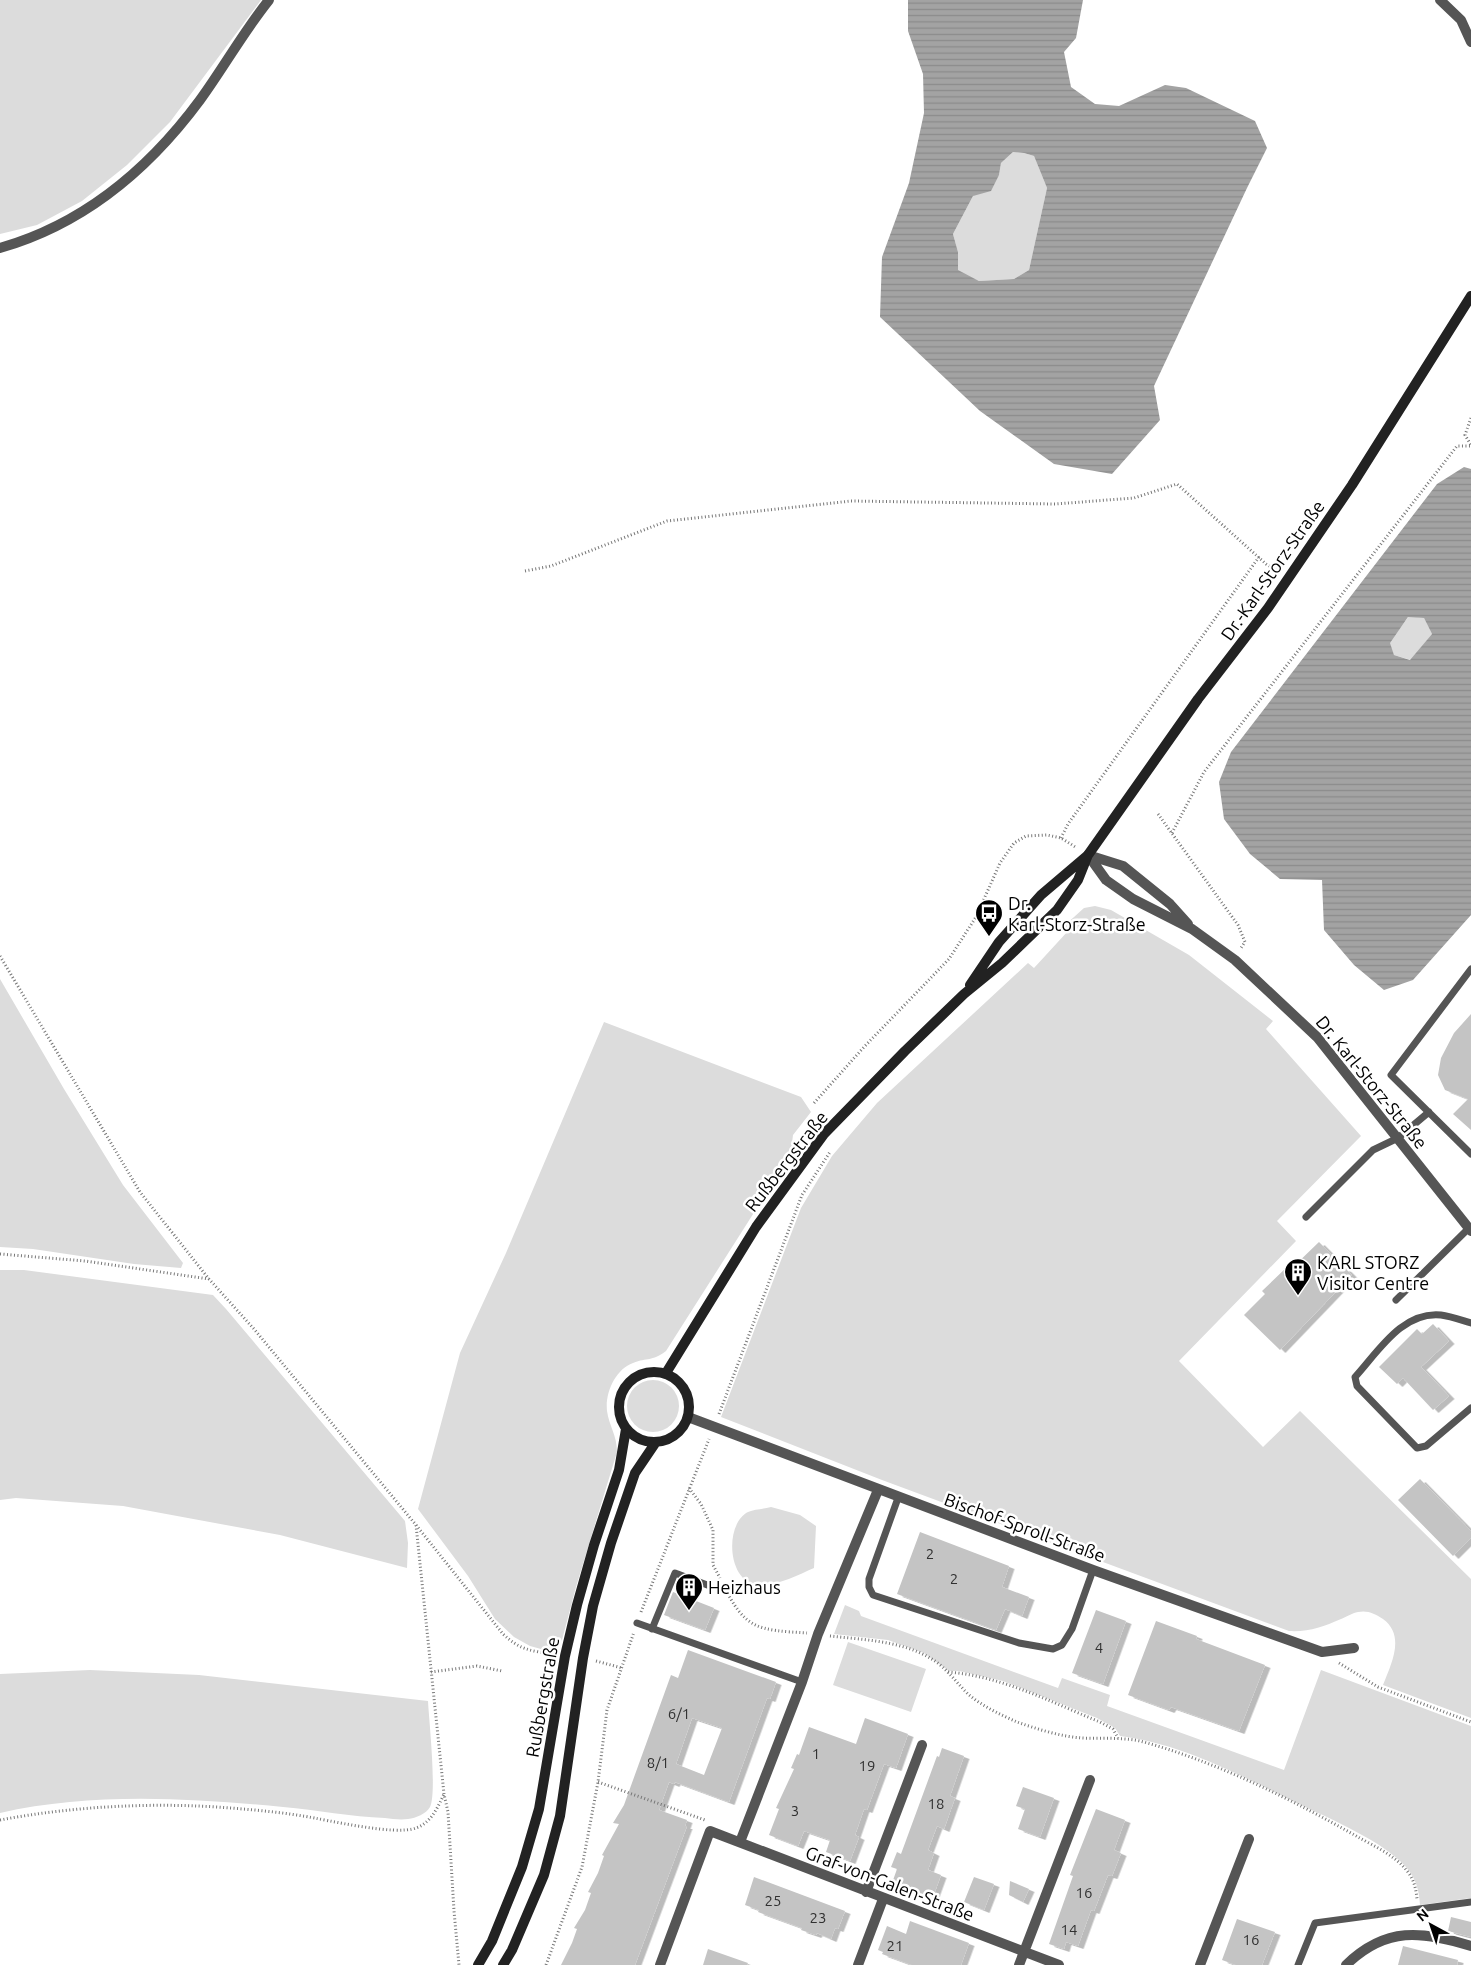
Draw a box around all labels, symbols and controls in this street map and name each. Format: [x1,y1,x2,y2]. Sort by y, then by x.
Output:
street label: Dr.-Karl-Storz-Straße [1216,496,1328,644]
place label: Dr. Karl-Storz-Straße [1008,893,1146,934]
bus stop icon: Dr. Karl-Storz-Straße [974,898,1004,937]
street label: Dr. Karl-Storz-Straße [1312,1012,1432,1152]
street label: Rußbergstraße [741,1107,831,1215]
place label: KARL STORZ Visitor Centre [1317,1252,1429,1293]
building icon: KARL STORZ Visitor Centre [1283,1257,1313,1296]
street label: Bischof-Sproll-Straße [942,1489,1108,1565]
house number: 2 [926,1545,934,1562]
house number: 2 [950,1570,958,1587]
building icon: Heizhaus [674,1572,704,1611]
place label: Heizhaus [708,1577,781,1597]
street label: Rußbergstraße [522,1635,562,1759]
house number: 4 [1095,1639,1103,1656]
house number: 6/1 [668,1705,690,1722]
house number: 1 [812,1745,820,1762]
house number: 8/1 [647,1754,669,1771]
house number: 19 [859,1757,875,1774]
house number: 18 [928,1795,944,1812]
house number: 3 [791,1802,799,1819]
street label: Graf-von-Galen-Straße [803,1842,977,1924]
house number: 16 [1076,1884,1092,1901]
house number: 25 [765,1892,781,1909]
north arrow [1406,1900,1456,1950]
text: N [1413,1906,1432,1925]
house number: 23 [810,1909,826,1926]
house number: 14 [1061,1921,1077,1938]
house number: 16 [1243,1931,1259,1948]
house number: 21 [887,1937,903,1954]

